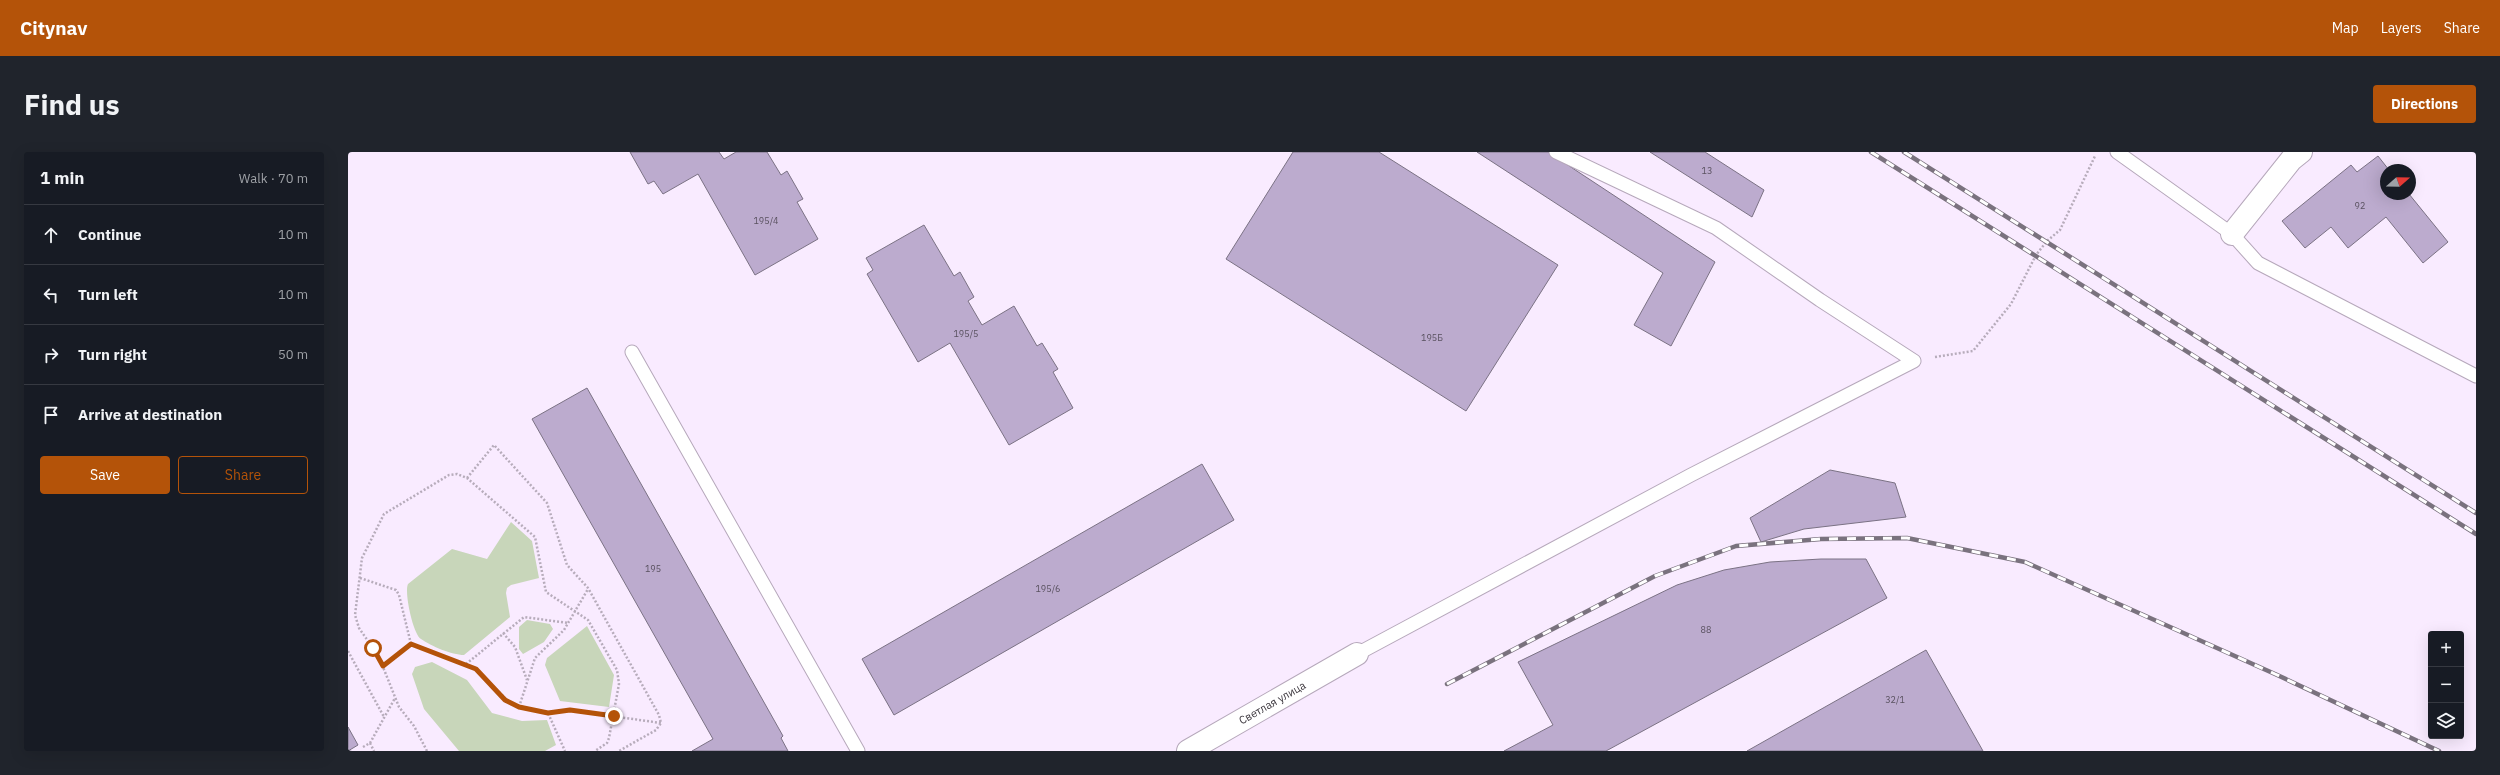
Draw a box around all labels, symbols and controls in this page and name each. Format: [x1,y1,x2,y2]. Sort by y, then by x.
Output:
text: Citynav [20,16,87,40]
text: Map [2332,19,2359,37]
text: Layers [2381,19,2422,37]
text: Share [2444,19,2480,37]
button: Directions [2373,85,2476,123]
text: Find us [24,86,120,123]
north arrow [2380,164,2416,200]
house number: 13 [1702,165,1712,176]
text: 1 min [40,167,84,189]
text: Walk · 70 m [239,170,308,187]
house number: 92 [2355,200,2365,211]
house number: 195/4 [753,215,779,226]
icon: ahead [40,224,62,246]
text: Continue [78,225,142,244]
text: 10 m [278,226,308,243]
icon: left [40,284,62,306]
text: Turn left [78,285,138,304]
text: 10 m [278,286,308,303]
house number: 195/5 [953,328,979,339]
house number: 195Б [1421,332,1443,343]
icon: right [40,344,62,366]
text: Turn right [78,345,147,364]
text: 50 m [278,346,308,363]
icon: arrive [40,404,62,426]
text: Arrive at destination [78,405,222,424]
button: Save [40,456,170,494]
button: Share [178,456,308,494]
house number: 195 [645,563,661,574]
house number: 195/6 [1035,583,1061,594]
house number: 88 [1701,624,1711,635]
map controls [2428,631,2464,739]
button: + [2428,631,2464,667]
route start [364,639,382,657]
button: − [2428,667,2464,703]
street label: Светлая улица [1236,678,1308,727]
house number: 32/1 [1885,694,1905,705]
button: layers [2428,703,2464,739]
route end [605,707,623,725]

